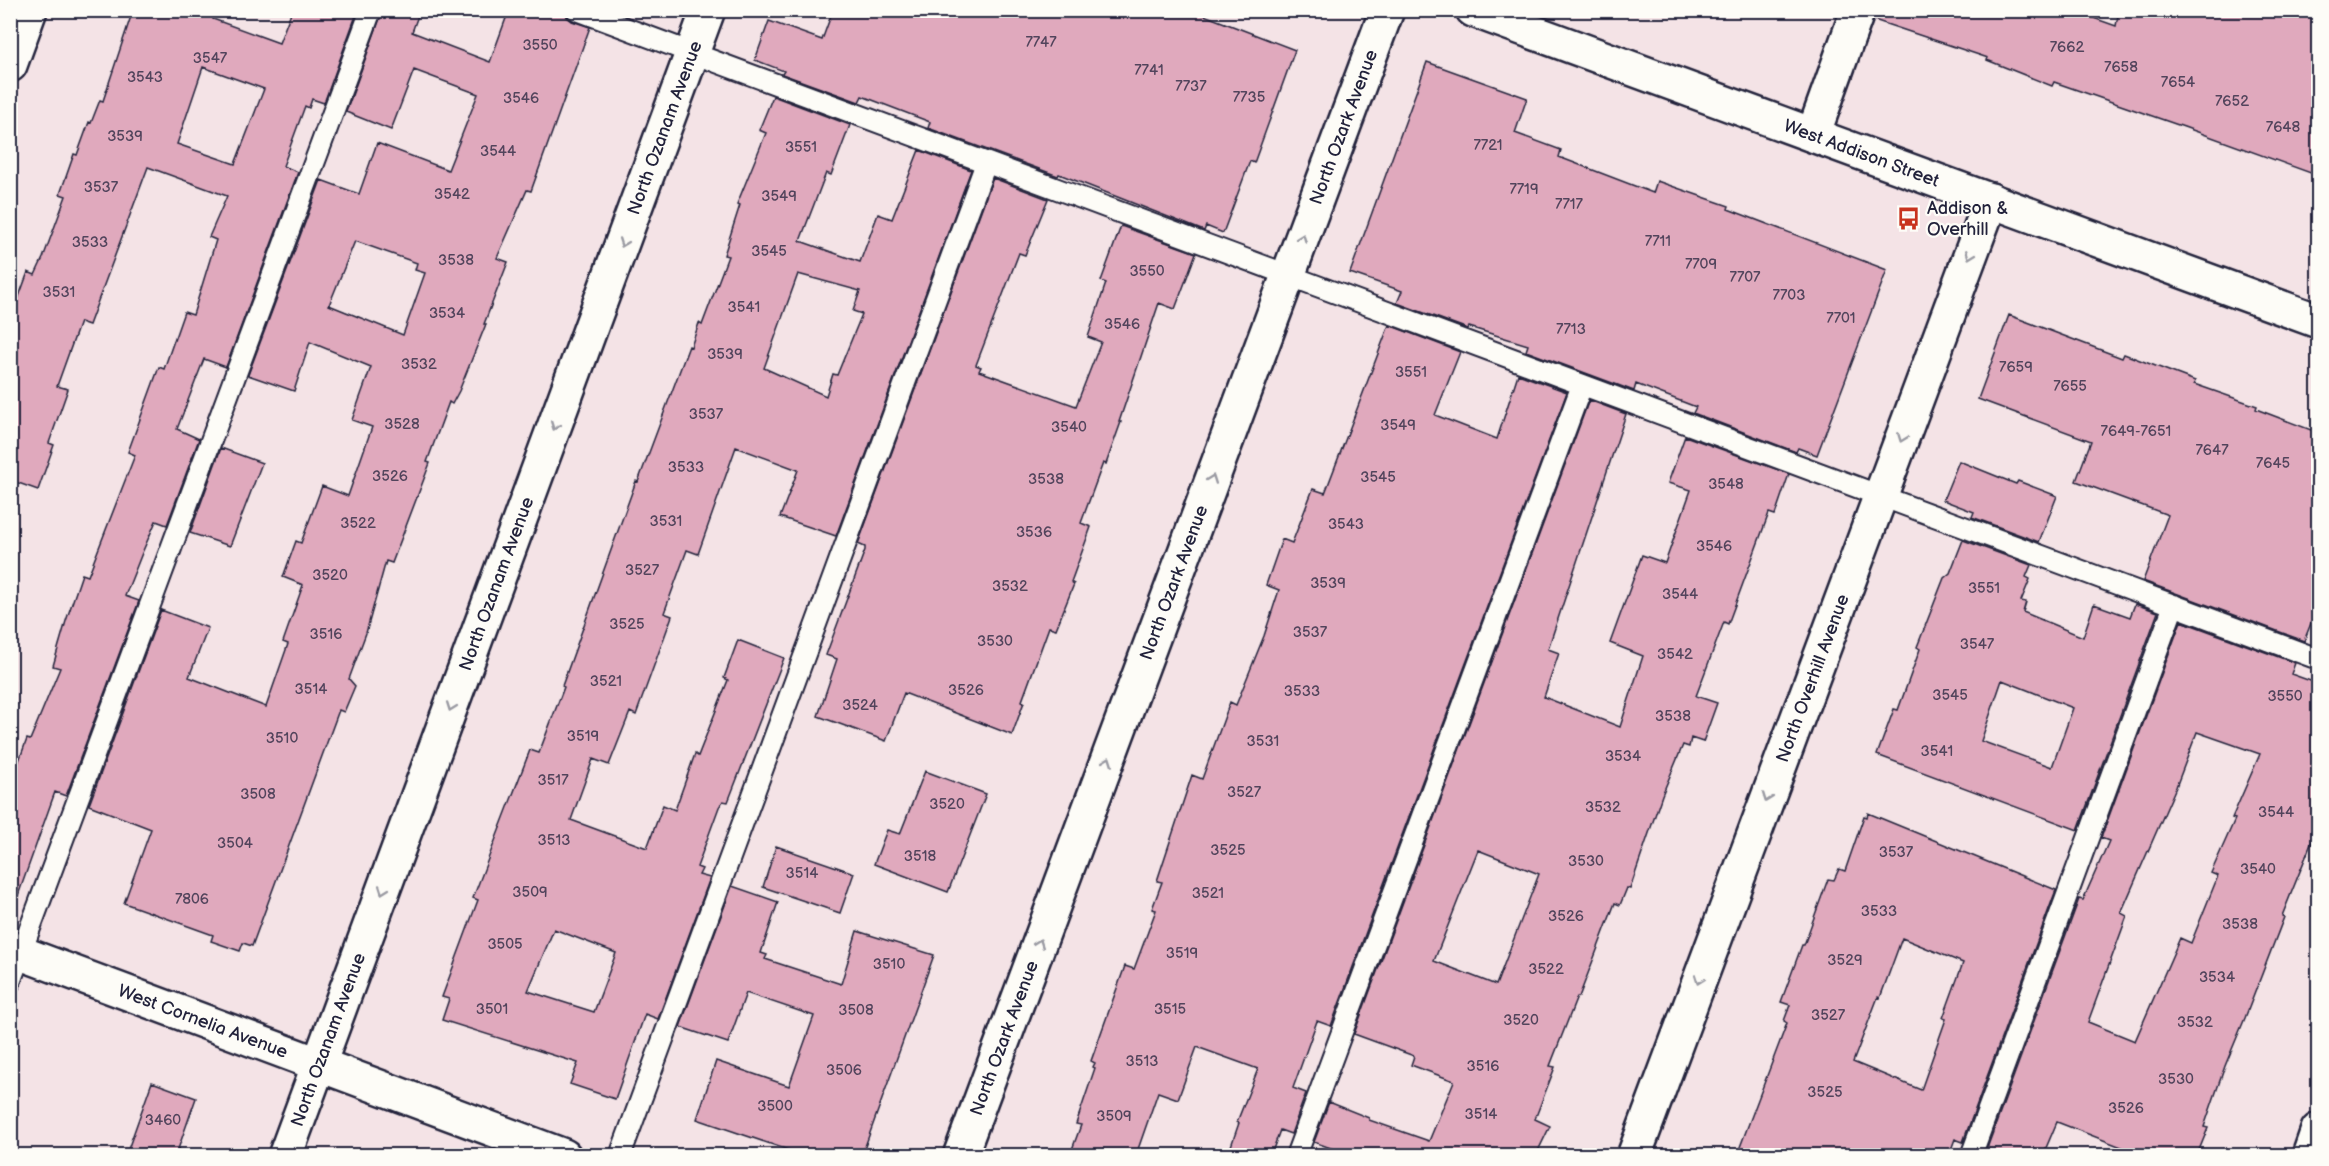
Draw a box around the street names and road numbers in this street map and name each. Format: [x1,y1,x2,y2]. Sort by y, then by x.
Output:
street label: North Ozanam Avenue [623,38,706,218]
street label: North Ozark Avenue [1305,47,1382,207]
street label: West Addison Street [1781,115,1943,191]
street label: North Ozanam Avenue [455,494,538,673]
street label: North Ozark Avenue [1135,502,1212,663]
street label: North Overhill Avenue [1771,591,1853,765]
street label: North Ozanam Avenue [286,950,370,1129]
street label: North Ozark Avenue [966,957,1042,1118]
street label: West Cornelia Avenue [115,980,291,1062]

